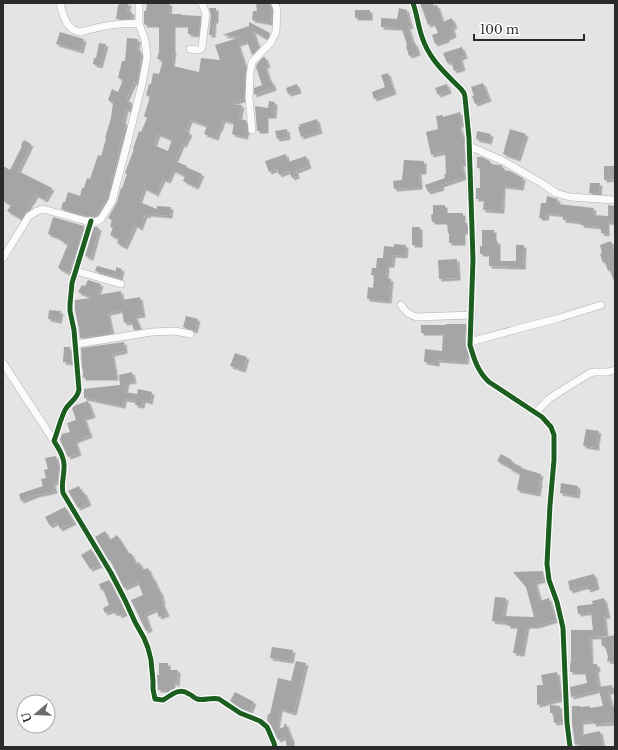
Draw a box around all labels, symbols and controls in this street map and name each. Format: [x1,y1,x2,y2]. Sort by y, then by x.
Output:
scale bar [474,16,584,42]
text: 100 m [480,22,519,37]
north arrow [16,694,56,734]
text: U [18,710,35,724]

